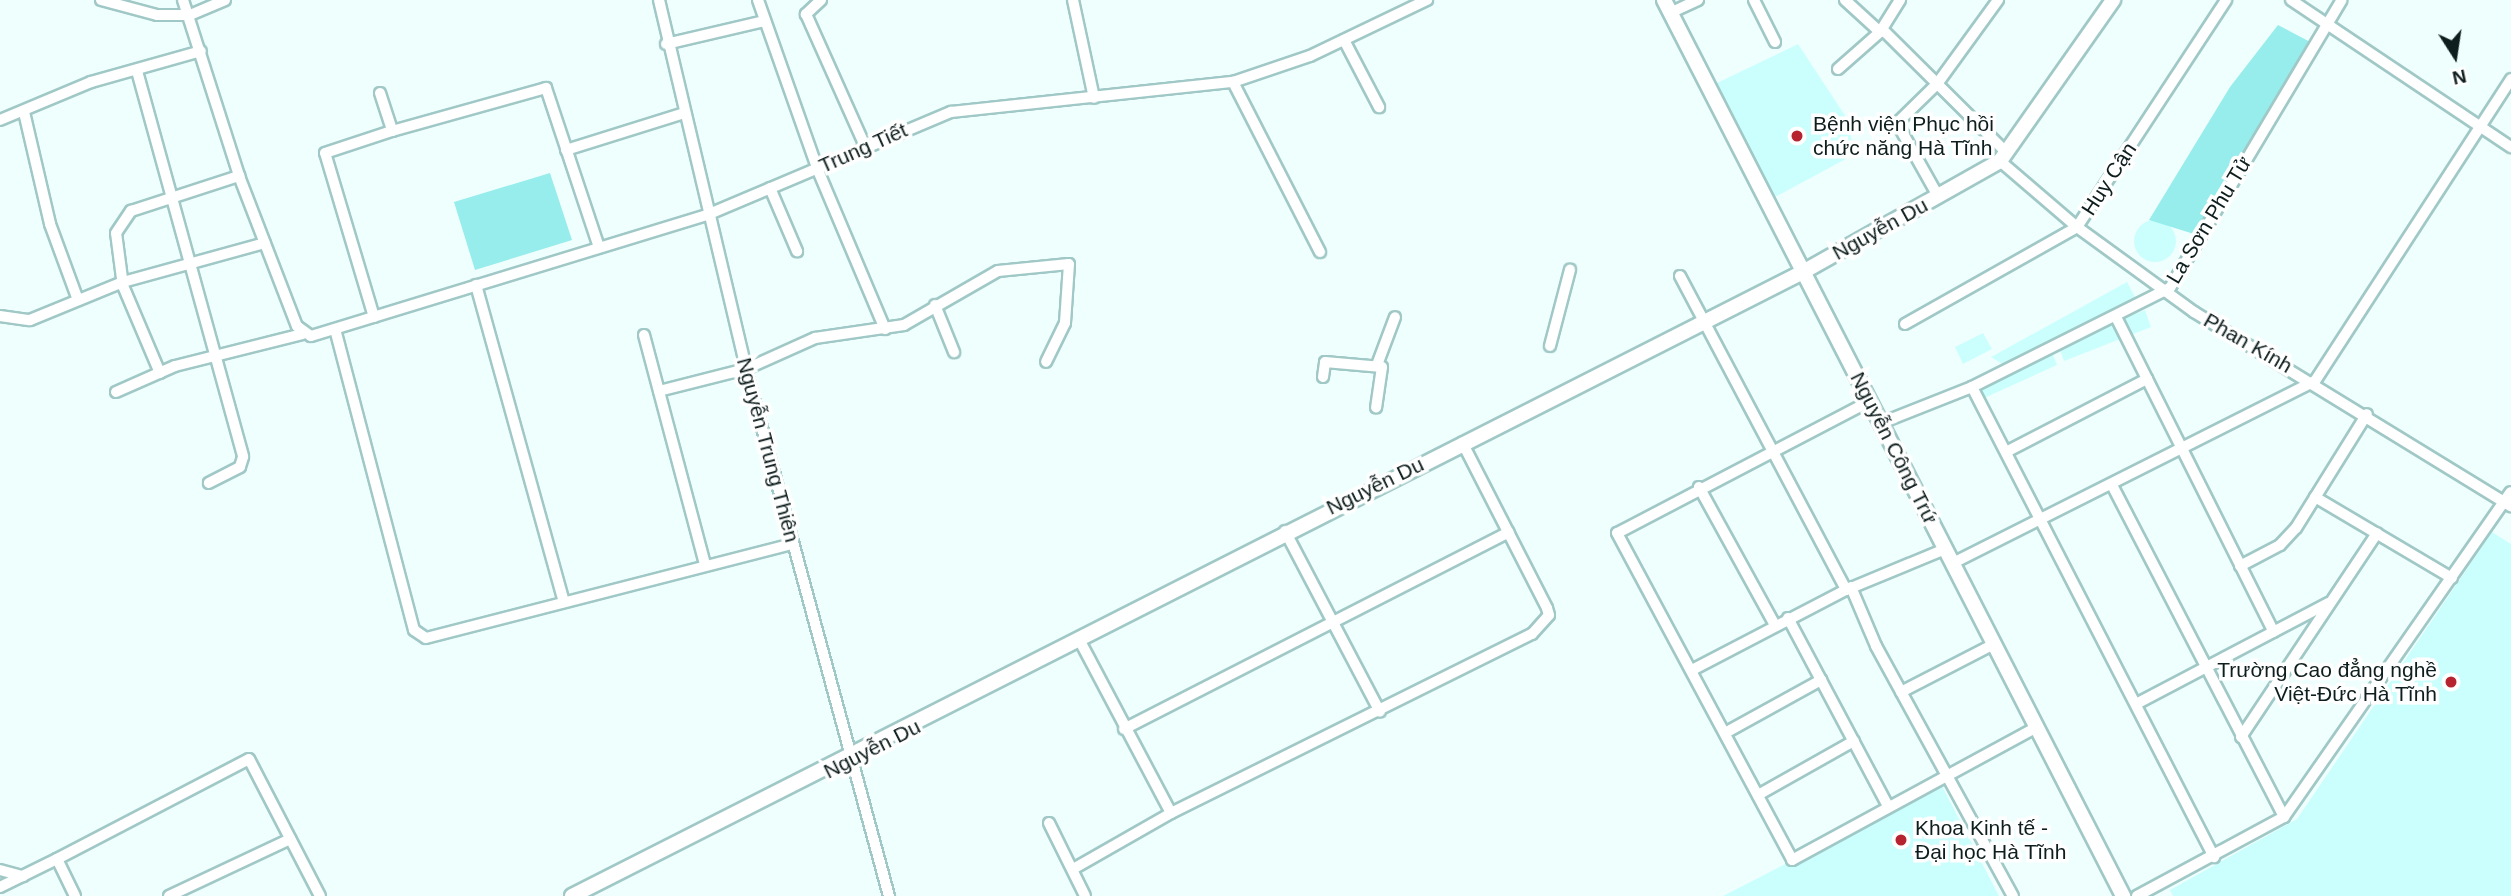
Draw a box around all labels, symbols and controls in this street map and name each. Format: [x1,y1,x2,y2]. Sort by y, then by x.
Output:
north arrow [2420,21,2490,91]
text: N [2451,65,2468,89]
place label: Bệnh viện Phục hồi chức năng Hà Tĩnh [1813,111,1994,161]
street label: Trung Tiết [815,117,911,179]
marker: Bệnh viện Phục hồi chức năng Hà Tĩnh [1787,126,1807,146]
street label: Huy Cận [2076,138,2142,220]
street label: La Sơn Phu Tử [2161,152,2257,288]
street label: Nguyễn Du [1828,193,1932,265]
street label: Phan Kính [2199,308,2297,378]
street label: Nguyễn Trung Thiên [731,355,805,545]
street label: Nguyễn Công Trứ [1845,368,1943,528]
street label: Nguyễn Du [1322,452,1428,520]
place label: Trường Cao đẳng nghề Việt-Đức Hà Tĩnh [2217,657,2437,707]
marker: Trường Cao đẳng nghề Việt-Đức Hà Tĩnh [2443,674,2459,690]
street label: Nguyễn Du [819,714,925,784]
place label: Khoa Kinh tế - Đại học Hà Tĩnh [1915,815,2067,865]
marker: Khoa Kinh tế - Đại học Hà Tĩnh [1893,832,1909,848]

